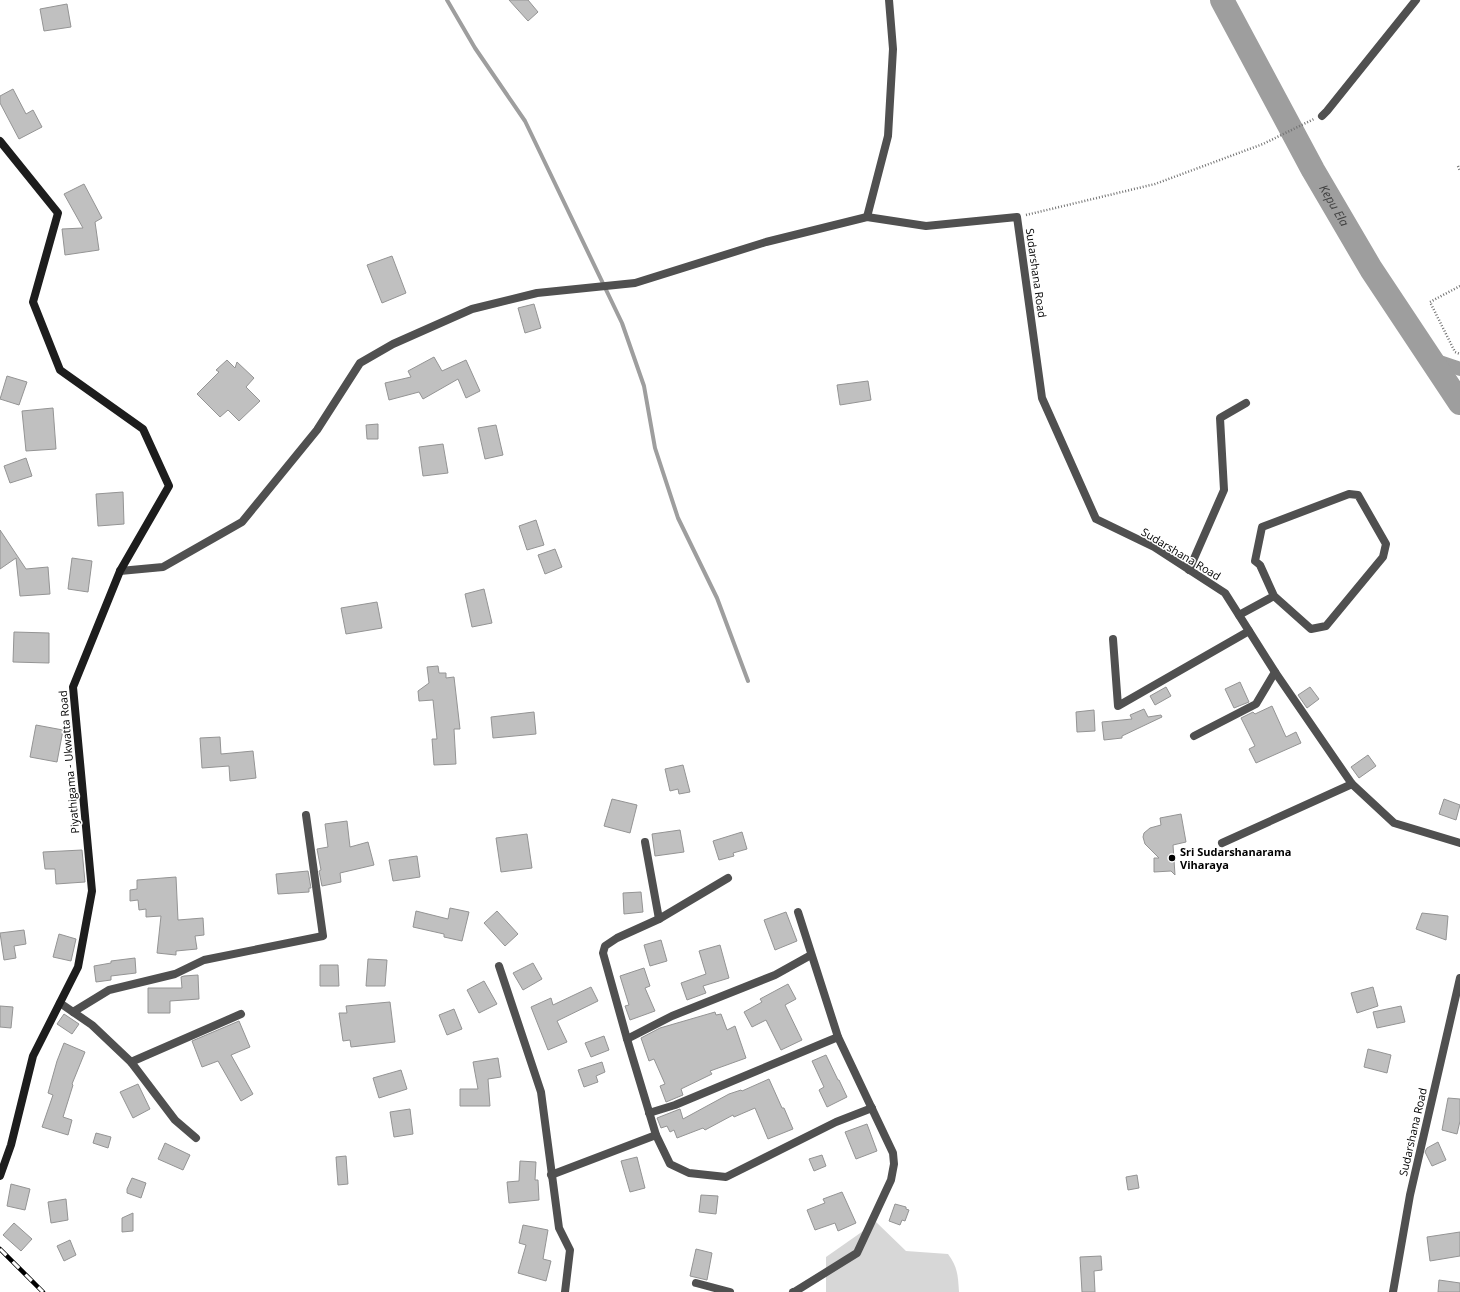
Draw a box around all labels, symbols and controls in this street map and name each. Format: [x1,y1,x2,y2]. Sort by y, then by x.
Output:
water label: Kepu Ela [1315,181,1353,229]
street label: Sudarshana Road [1023,227,1050,319]
street label: Sudarshana Road [1139,524,1224,583]
street label: Piyathigama - Ukwatta Road [55,690,82,834]
place label: Sri Sudarshanarama Viharaya [1180,844,1291,872]
marker: Sri Sudarshanarama Viharaya [1167,853,1177,863]
street label: Sudarshana Road [1395,1086,1430,1178]

